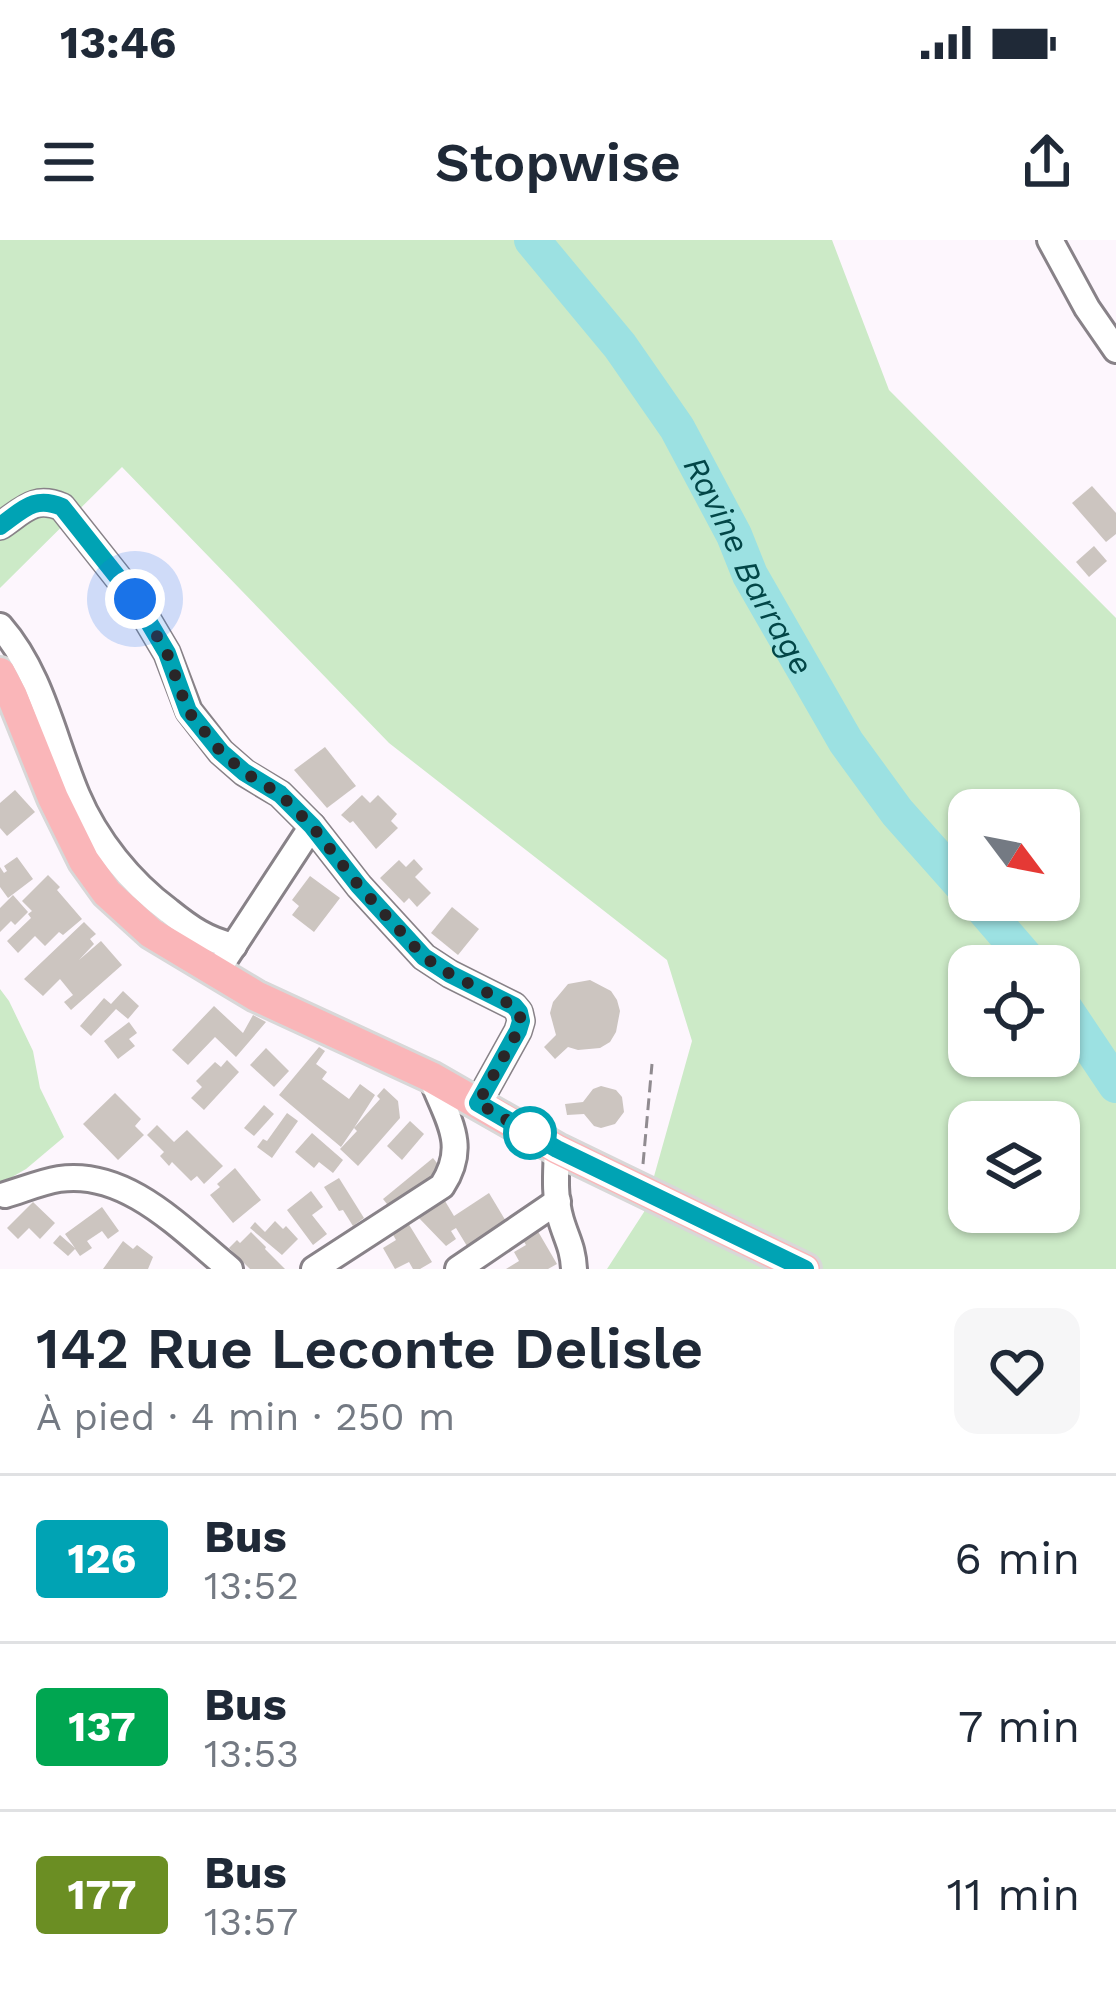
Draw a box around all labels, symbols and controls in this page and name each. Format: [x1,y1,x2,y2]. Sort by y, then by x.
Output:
text: 13:46 [60,16,176,69]
icon: menu [36,129,102,195]
icon: share [1014,129,1080,195]
text: Stopwise [435,131,681,194]
water label: Ravine Barrage [676,450,822,682]
your location [105,569,165,629]
north arrow [948,789,1080,921]
map controls [948,789,1080,1233]
button: locate [948,945,1080,1077]
button: layers [948,1101,1080,1233]
unlabelled marker [505,1108,555,1158]
button: heart [954,1308,1080,1434]
text: 142 Rue Leconte Delisle [36,1315,703,1382]
text: À pied · 4 min · 250 m [36,1394,455,1439]
text: Bus [204,1510,287,1563]
text: 6 min [955,1532,1080,1585]
text: 126 [67,1534,137,1583]
text: 13:52 [204,1563,299,1608]
text: Bus [204,1678,287,1731]
text: 7 min [958,1700,1080,1753]
text: 137 [68,1702,136,1751]
text: 13:53 [204,1731,299,1776]
text: Bus [204,1846,287,1899]
text: 11 min [947,1868,1080,1921]
text: 177 [67,1870,137,1919]
text: 13:57 [204,1899,298,1944]

